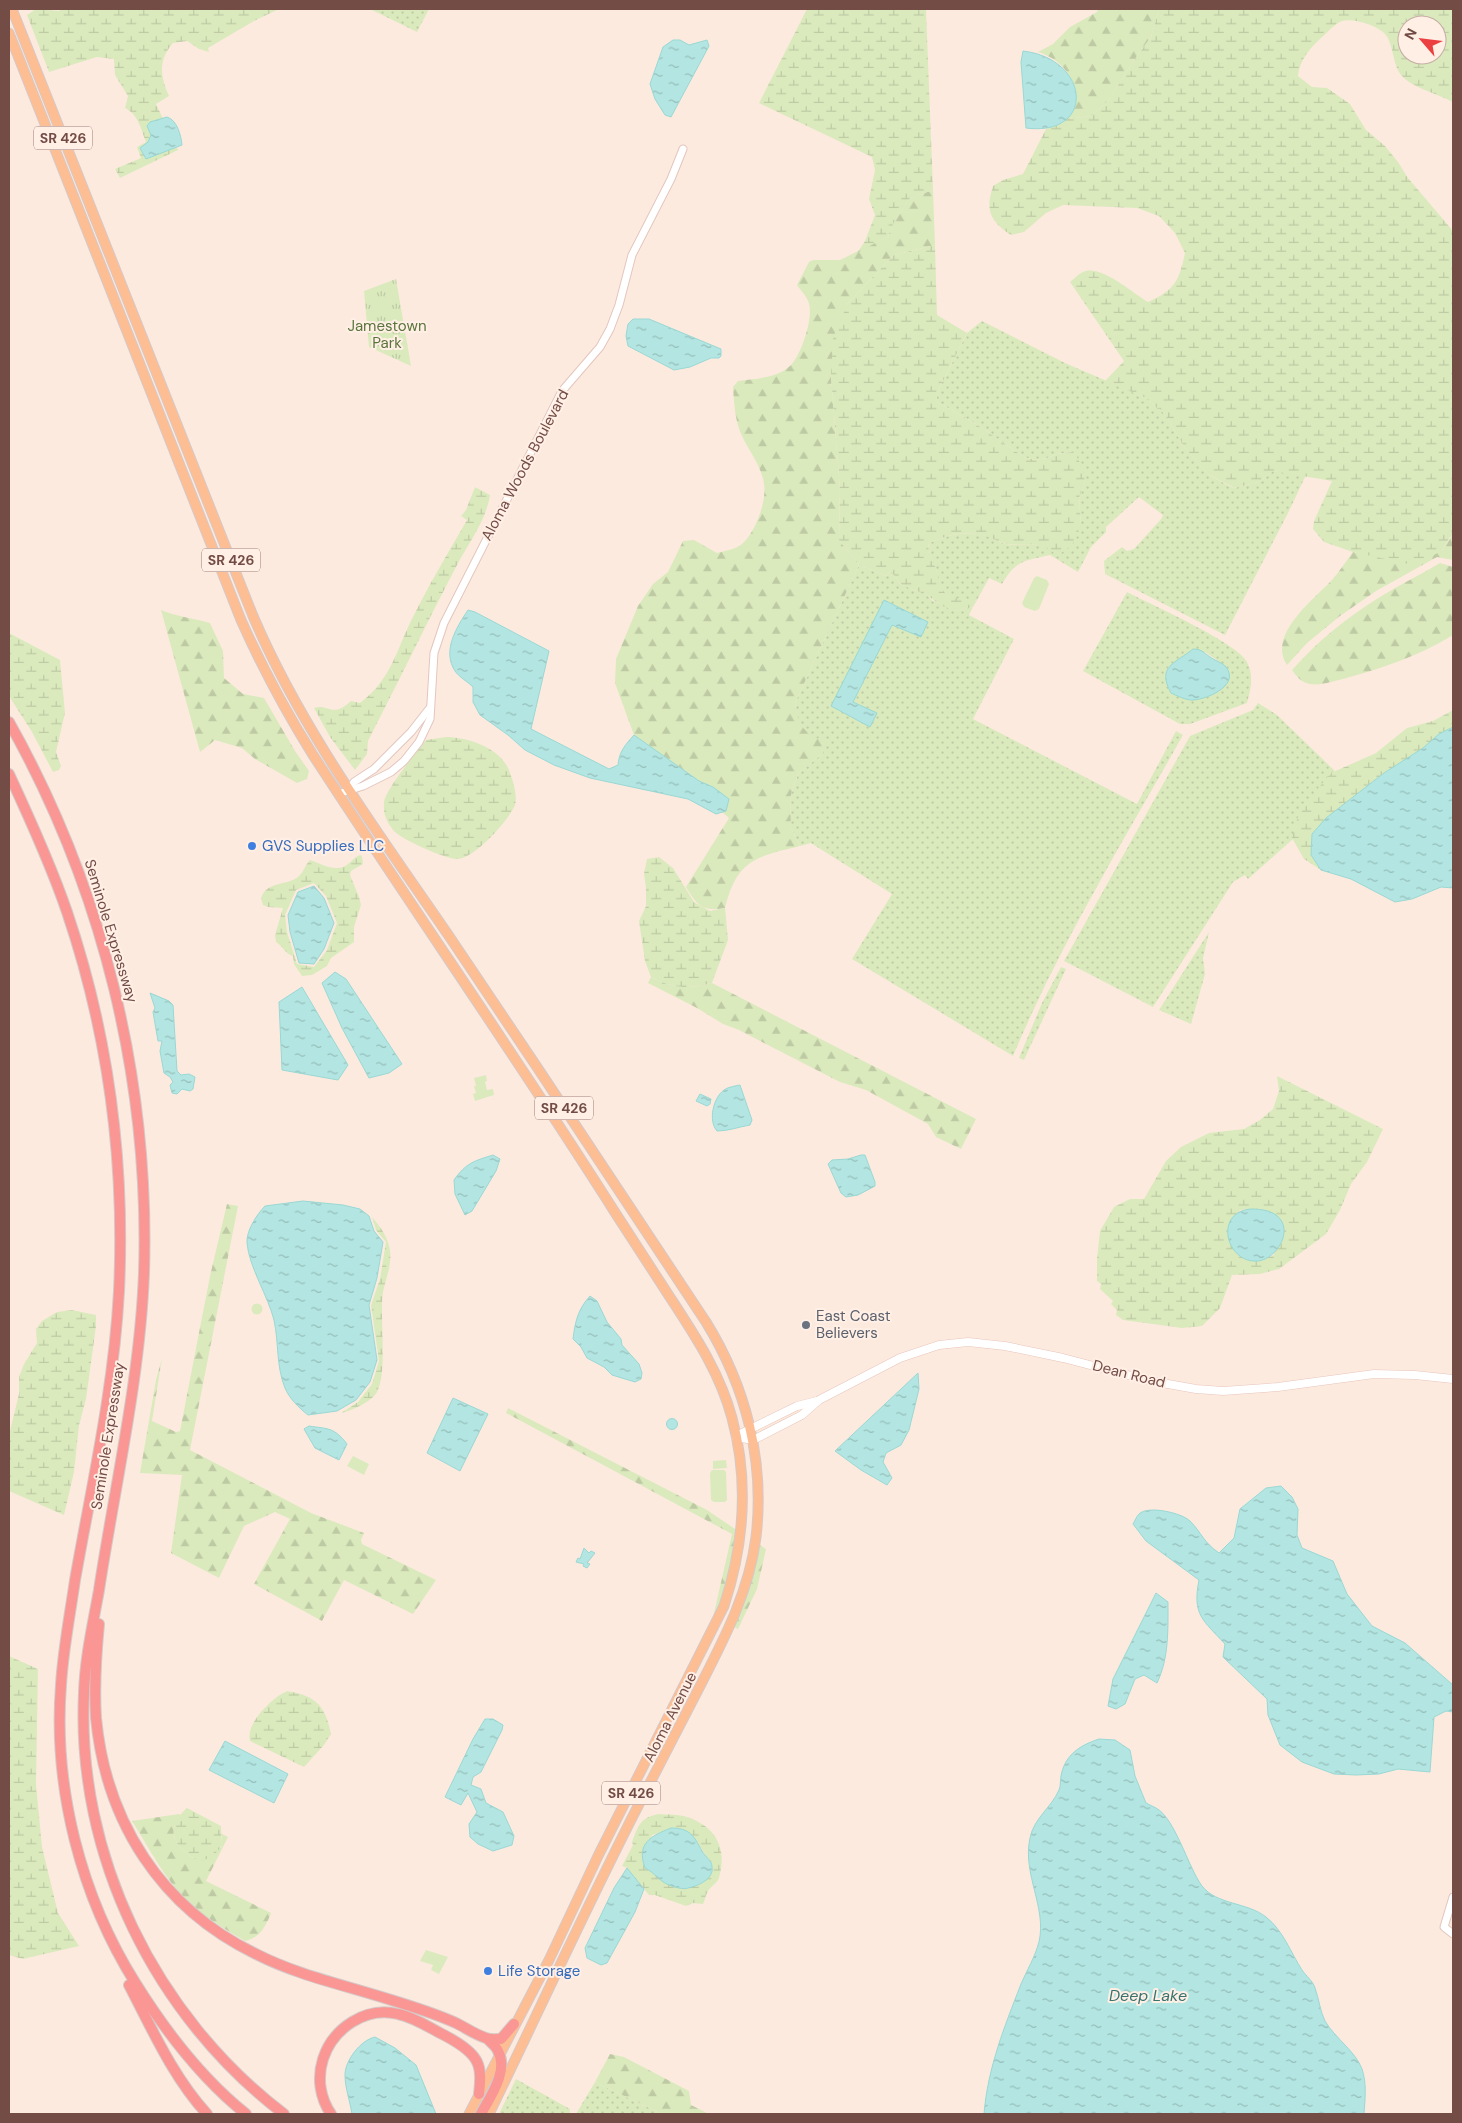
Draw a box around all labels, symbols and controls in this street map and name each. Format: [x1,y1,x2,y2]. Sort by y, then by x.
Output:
north arrow [1397,15,1447,65]
text: N [1400,25,1421,43]
road number: SR 426 [34,126,92,150]
park label: Jamestown Park [347,316,427,353]
street label: Aloma Woods Boulevard [477,386,573,544]
road number: SR 426 [202,548,260,572]
place label: GVS Supplies LLC [262,836,385,856]
marker: GVS Supplies LLC [246,840,258,852]
street label: Seminole Expressway [80,857,143,1006]
road number: SR 426 [535,1096,593,1120]
place label: East Coast Believers [816,1306,891,1343]
marker: East Coast Believers [800,1319,812,1331]
street label: Dean Road [1090,1355,1168,1393]
street label: Seminole Expressway [86,1360,130,1511]
street label: Aloma Avenue [639,1668,701,1766]
road number: SR 426 [602,1782,660,1805]
place label: Life Storage [498,1961,580,1981]
marker: Life Storage [482,1965,494,1977]
water label: Deep Lake [1109,1985,1187,2006]

